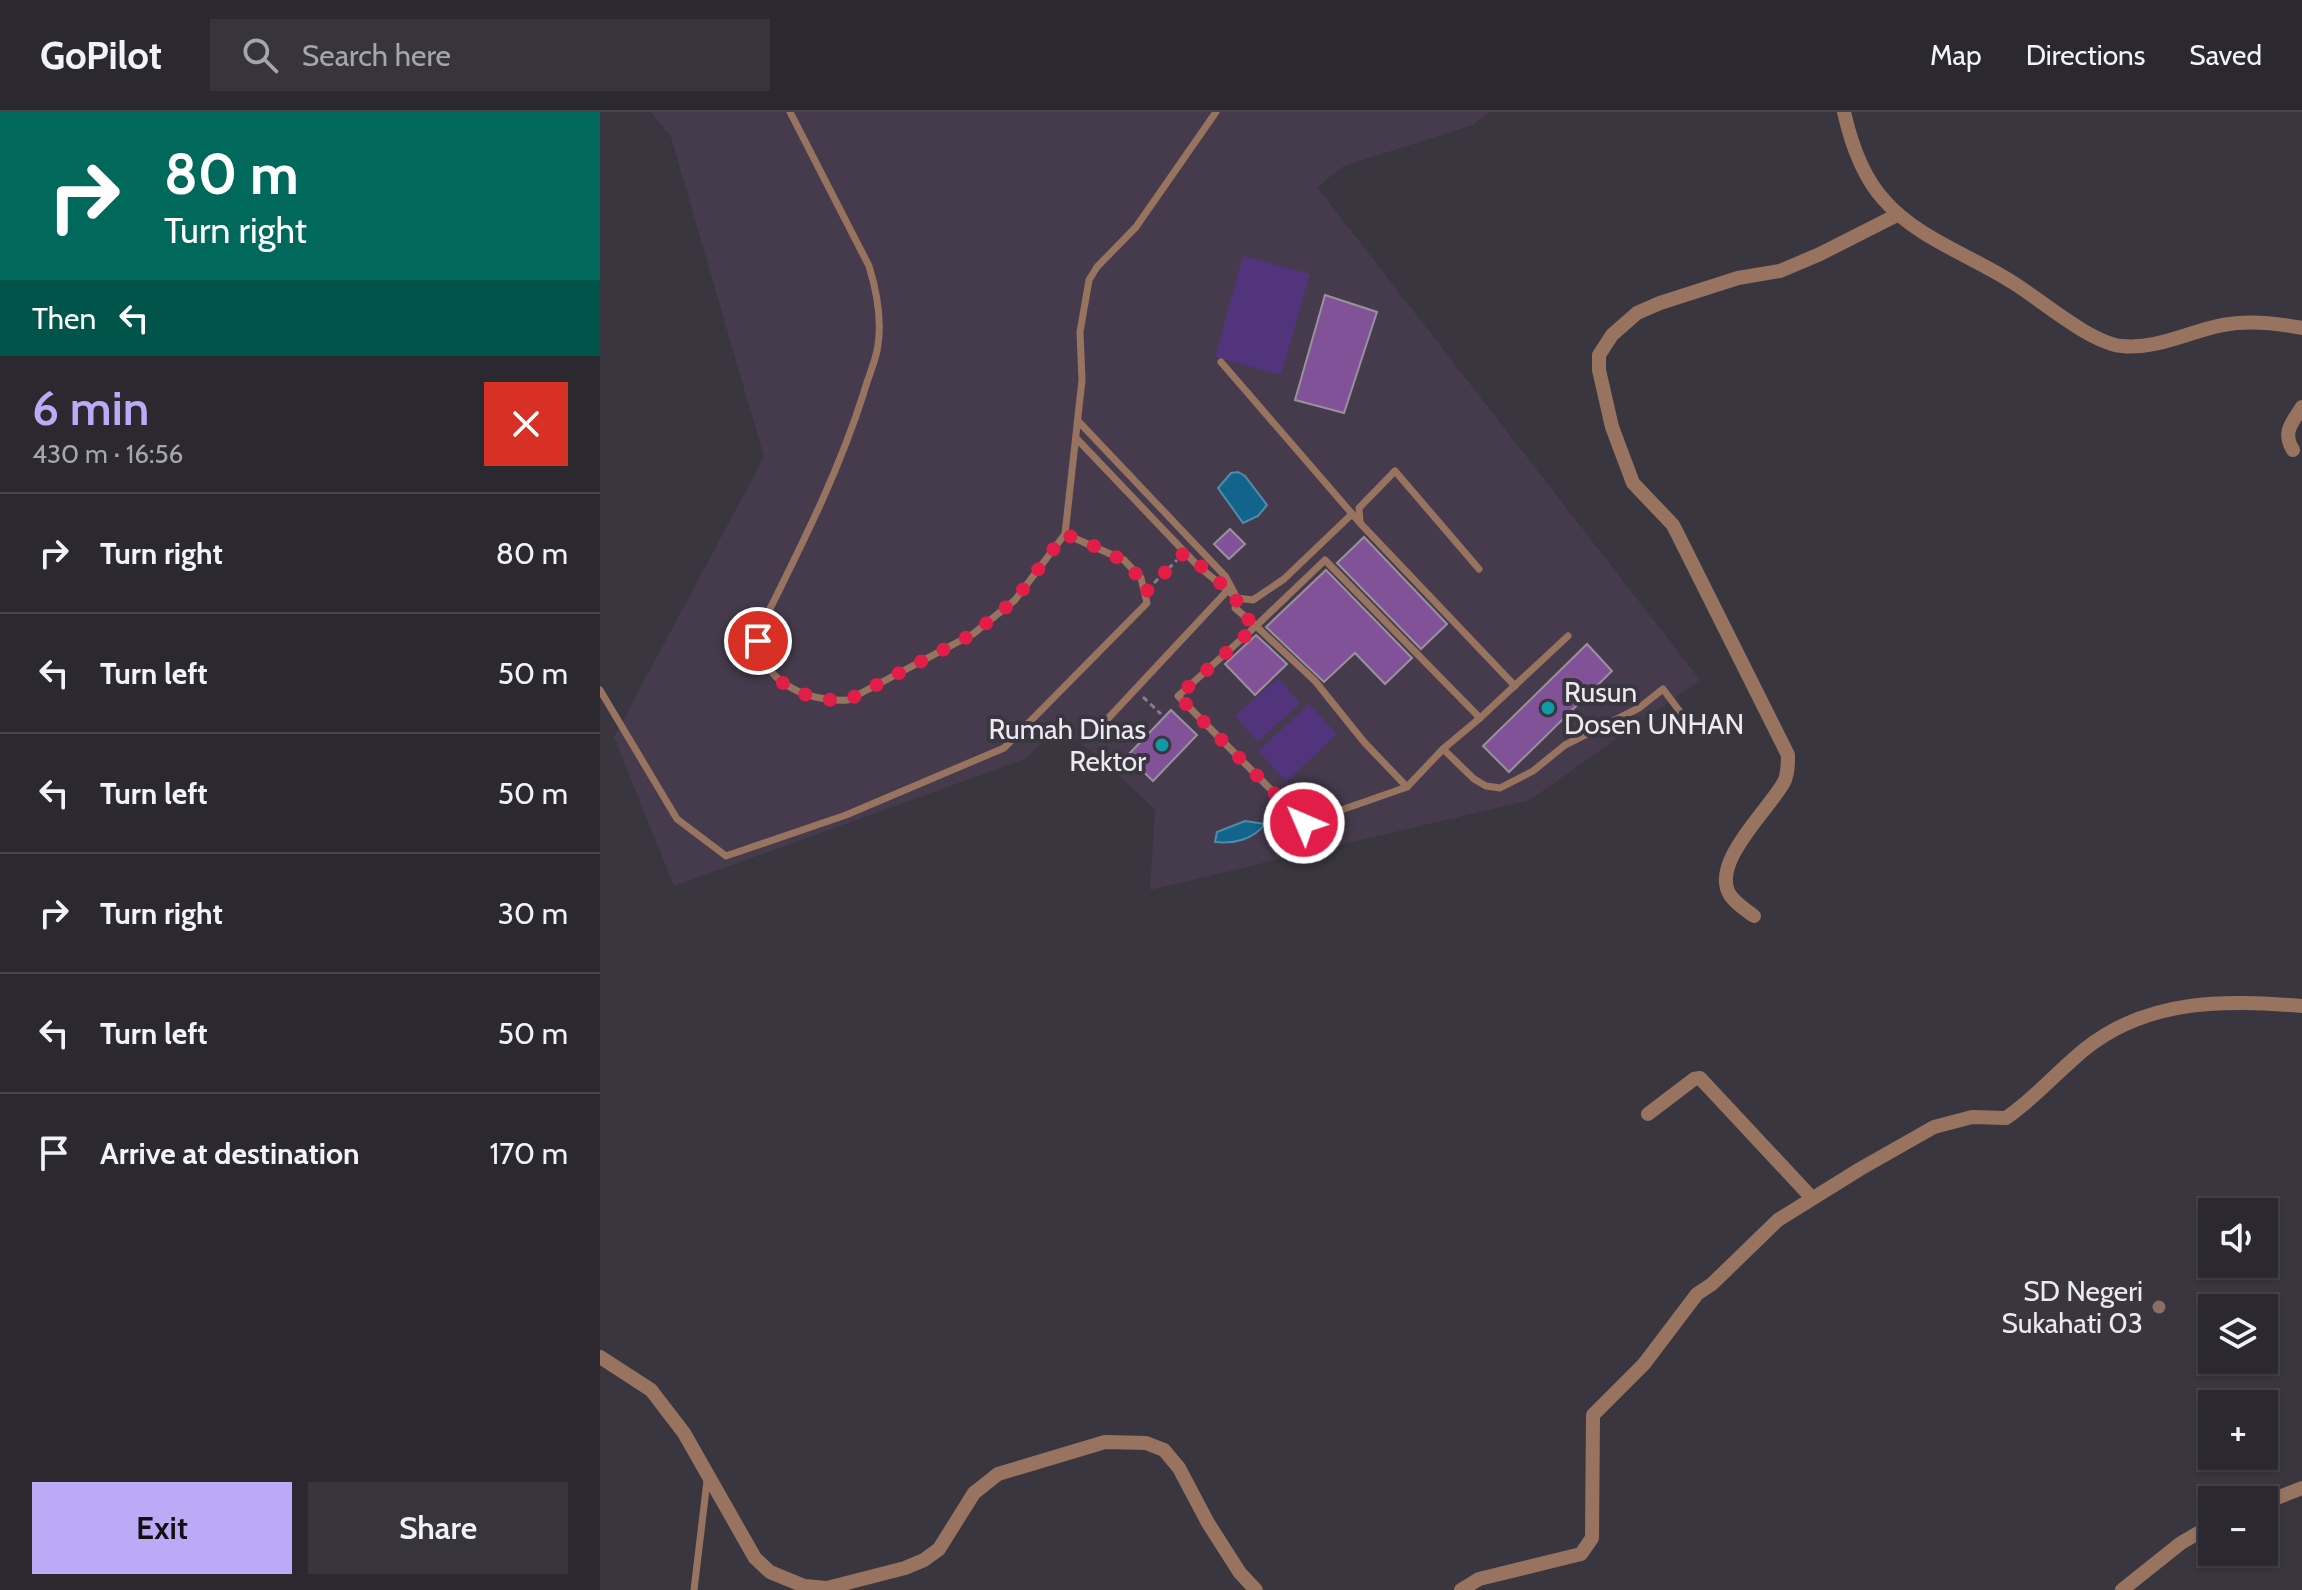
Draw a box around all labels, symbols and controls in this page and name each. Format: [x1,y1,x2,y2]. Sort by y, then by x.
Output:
search box [210,19,770,91]
text: GoPilot [40,32,162,79]
icon: search [238,33,282,77]
text: Search here [302,37,451,74]
text: Map [1930,38,1982,72]
text: Directions [2026,38,2145,72]
text: Saved [2189,38,2262,72]
text: 80 m [164,140,299,208]
icon: right [32,144,136,248]
text: Turn right [164,208,307,252]
icon: left [112,296,156,340]
text: Then [32,300,96,337]
text: 6 min [32,379,149,437]
button: close [484,382,568,466]
text: 430 m · 16:56 [32,438,183,470]
icon: right [32,531,76,575]
text: Turn right [100,535,223,572]
text: 80 m [496,535,568,572]
pin [724,607,792,675]
icon: arrive [736,619,780,663]
icon: left [32,651,76,695]
text: Turn left [100,655,208,692]
text: 50 m [498,655,568,692]
place label: Rusun Dosen UNHAN [1564,675,1744,741]
marker: Rusun Dosen UNHAN [1539,699,1557,717]
place label: Rumah Dinas Rektor [989,712,1146,778]
marker: Rumah Dinas Rektor [1153,736,1171,754]
icon: left [32,771,76,815]
text: Turn left [100,775,208,812]
text: 50 m [498,775,568,812]
position arrow [1262,781,1346,865]
icon: right [32,891,76,935]
text: Turn right [100,895,223,932]
text: 30 m [498,895,568,932]
icon: left [32,1011,76,1055]
text: Turn left [100,1015,208,1052]
text: 50 m [498,1015,568,1052]
icon: arrive [32,1131,76,1175]
text: Arrive at destination [100,1135,360,1172]
text: 170 m [489,1135,568,1172]
map controls [2198,1198,2278,1566]
button: sound [2198,1198,2278,1278]
place label: SD Negeri Sukahati 03 [2002,1274,2143,1340]
button: layers [2198,1294,2278,1374]
marker: SD Negeri Sukahati 03 [2150,1298,2168,1316]
button: + [2198,1390,2278,1470]
button: Exit [32,1482,292,1574]
button: Share [308,1482,568,1574]
button: − [2198,1486,2278,1566]

